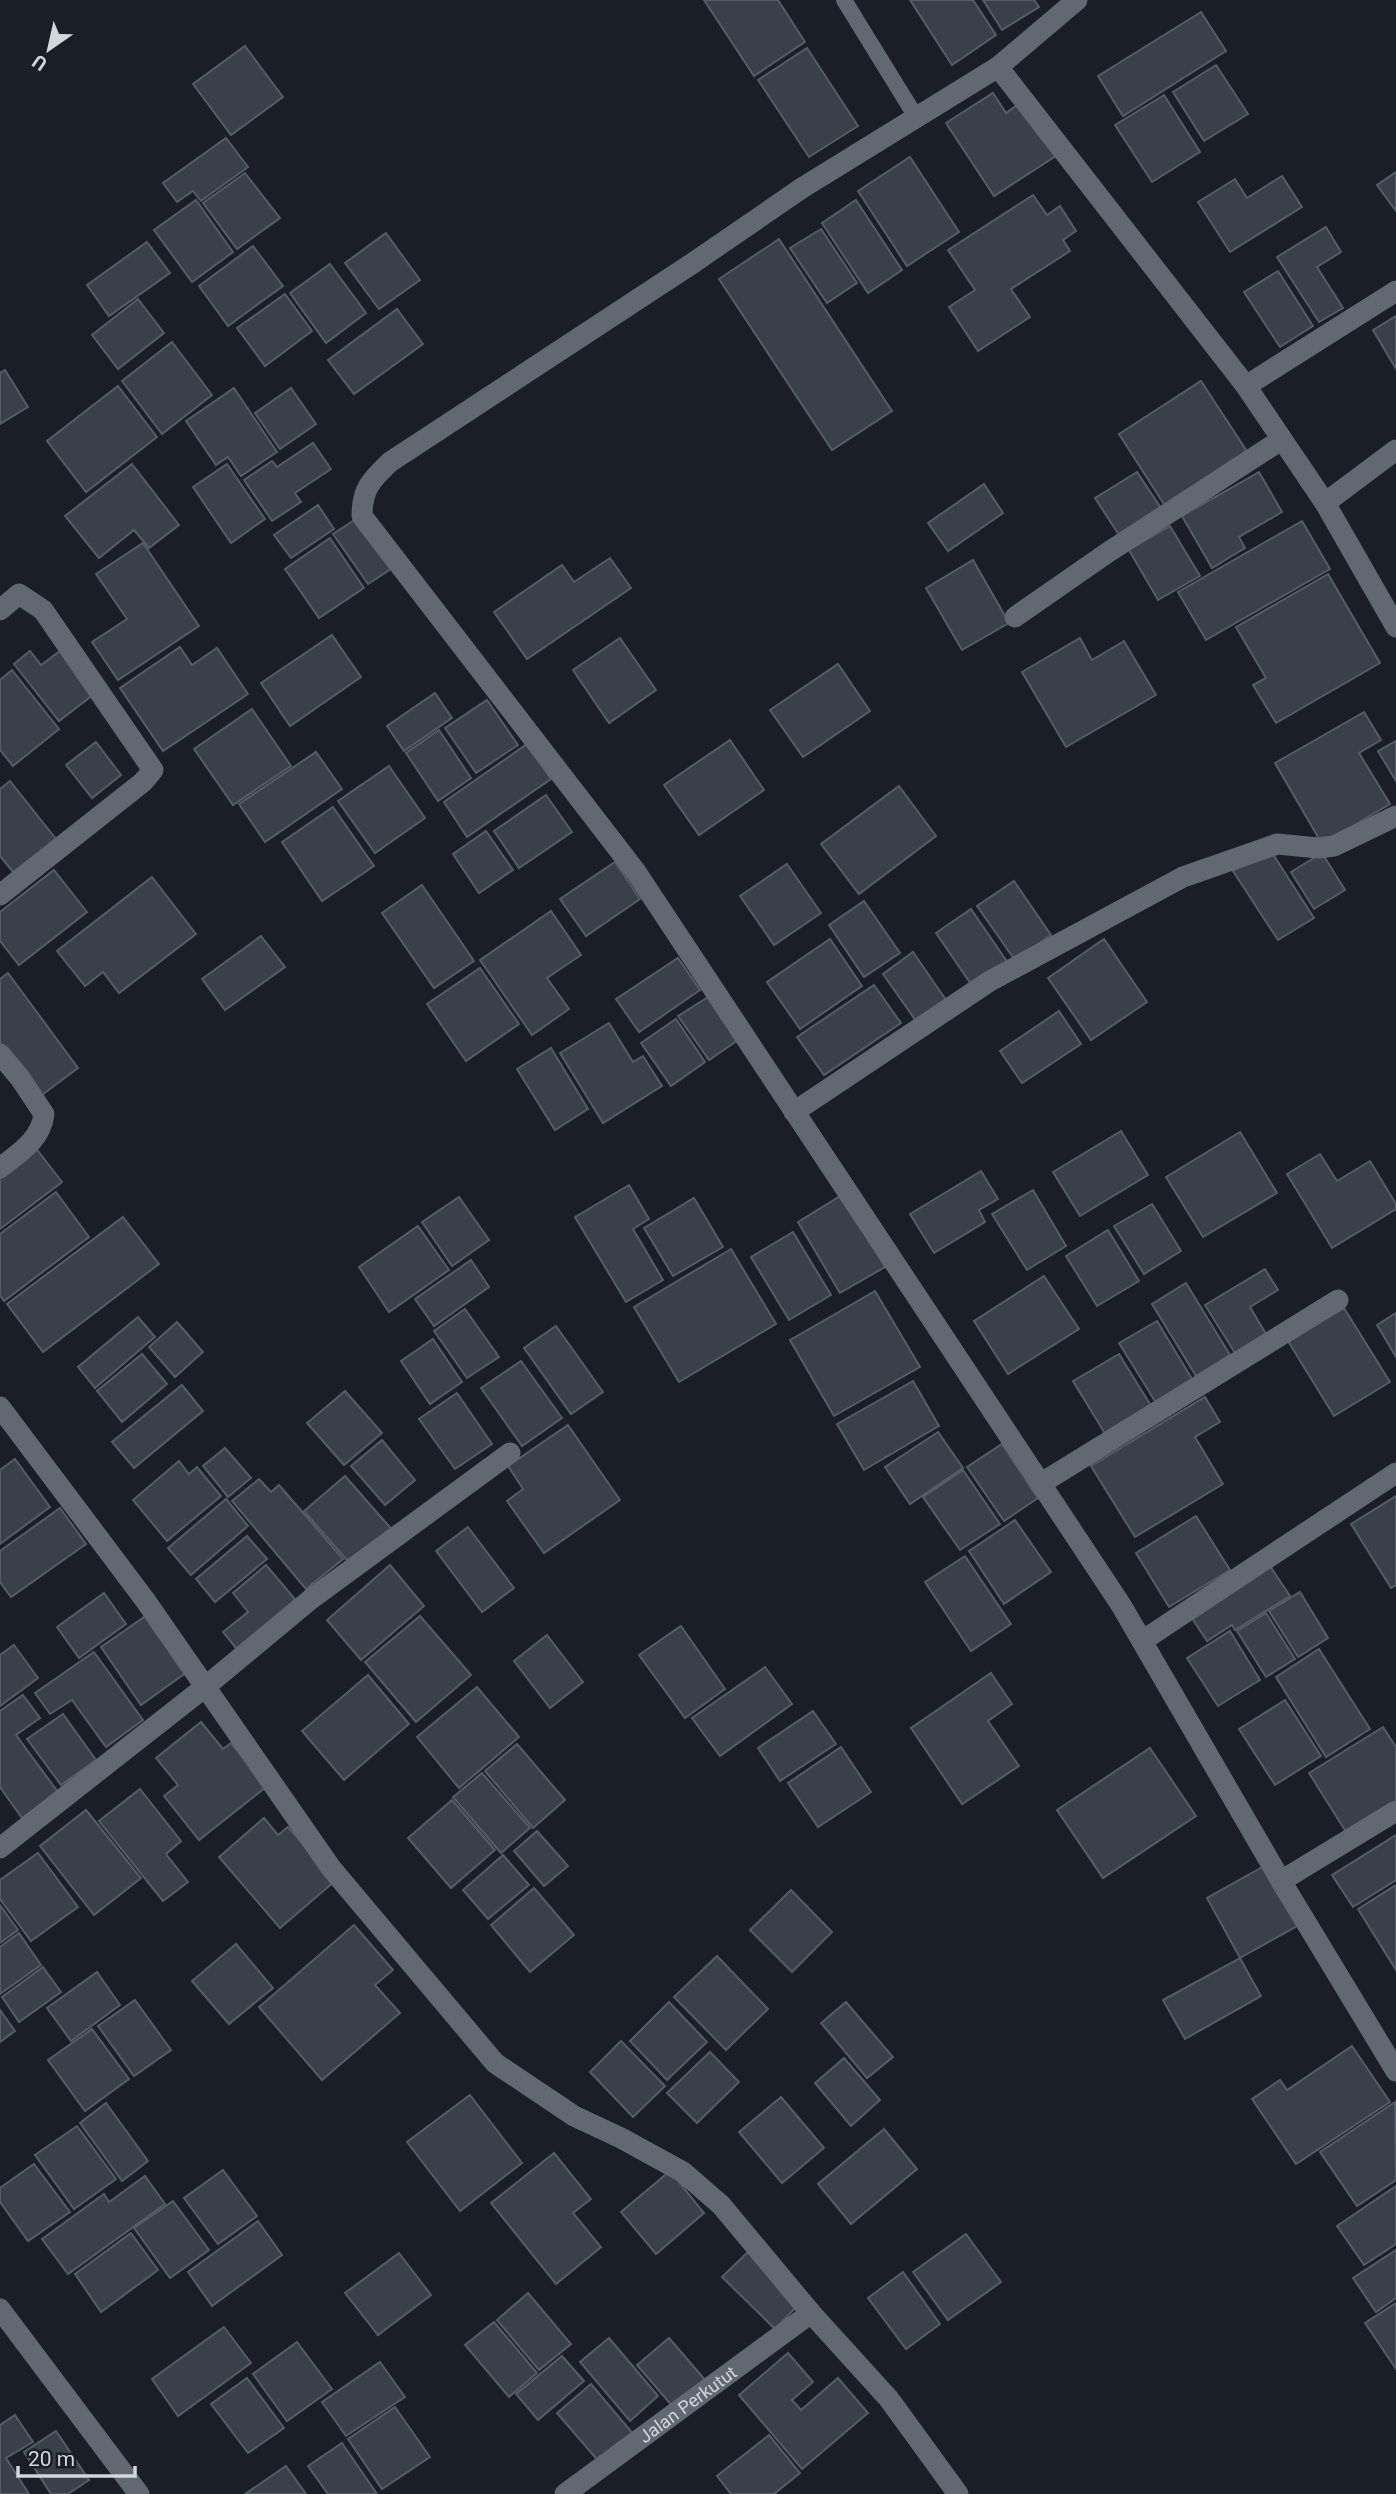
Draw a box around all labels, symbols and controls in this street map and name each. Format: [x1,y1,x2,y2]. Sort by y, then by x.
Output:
north arrow [14,14,84,84]
text: U [28,50,51,76]
street label: Jalan Perkutut [634,2361,740,2447]
scale bar [18,2434,135,2478]
text: 20 m [28,2447,75,2471]

